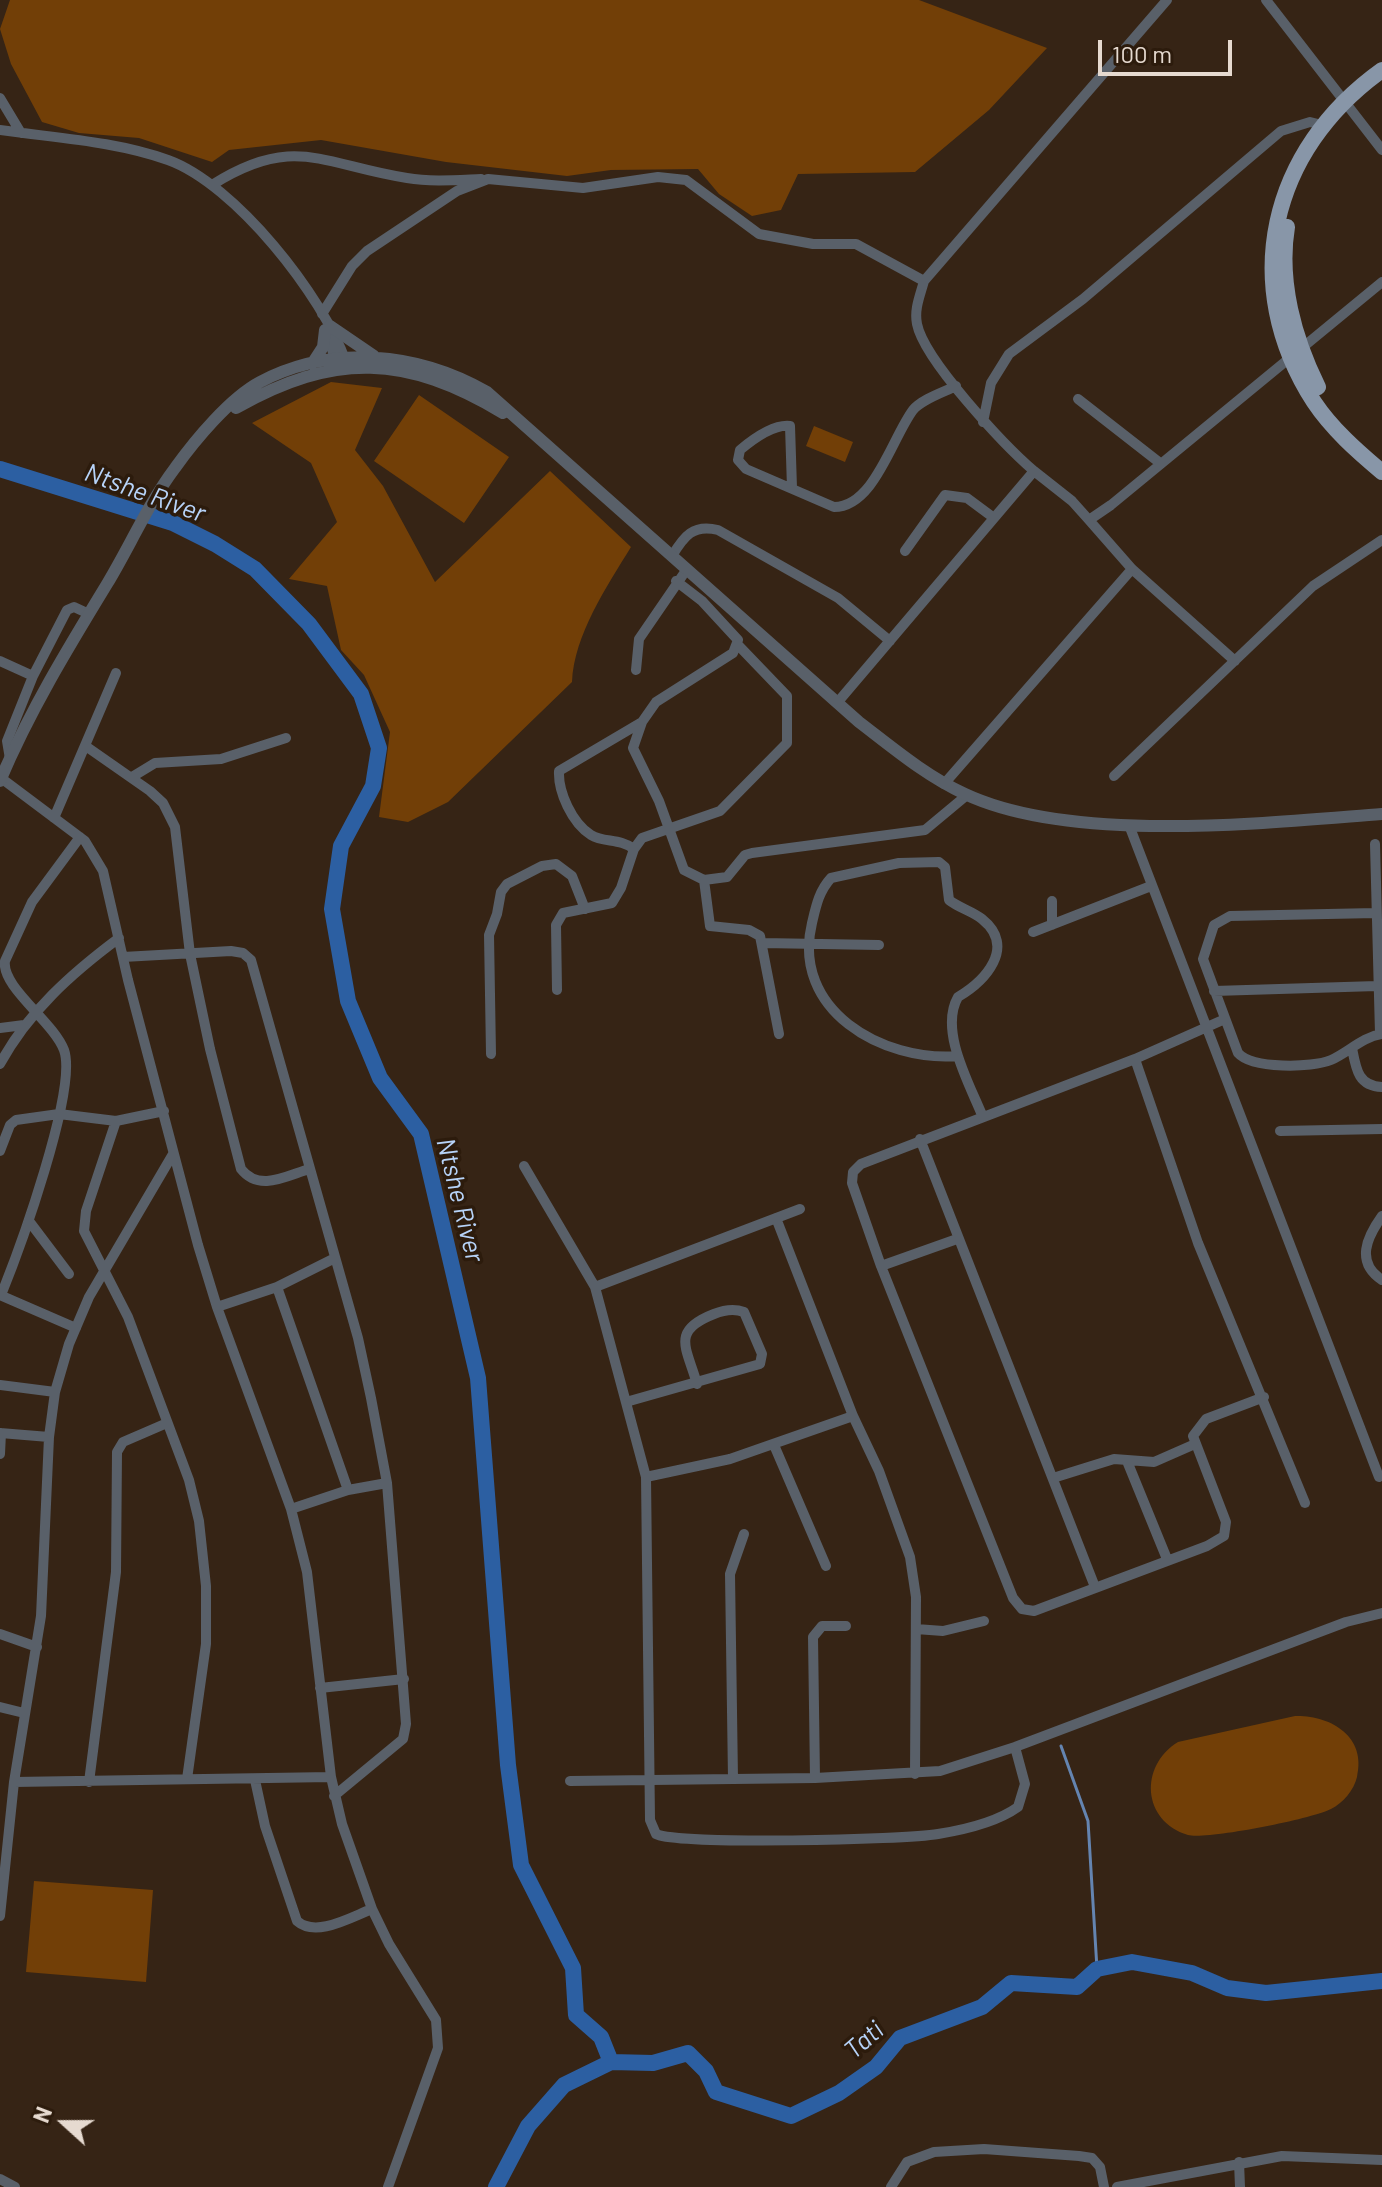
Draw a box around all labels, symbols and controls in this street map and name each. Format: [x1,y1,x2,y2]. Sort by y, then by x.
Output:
scale bar [1102,24,1236,74]
text: 100 m [1112,39,1172,68]
water label: Ntshe River [80,457,210,529]
water label: Ntshe River [430,1135,490,1265]
water label: Tati [838,2014,890,2066]
north arrow [24,2083,104,2163]
text: N [27,2103,56,2126]

